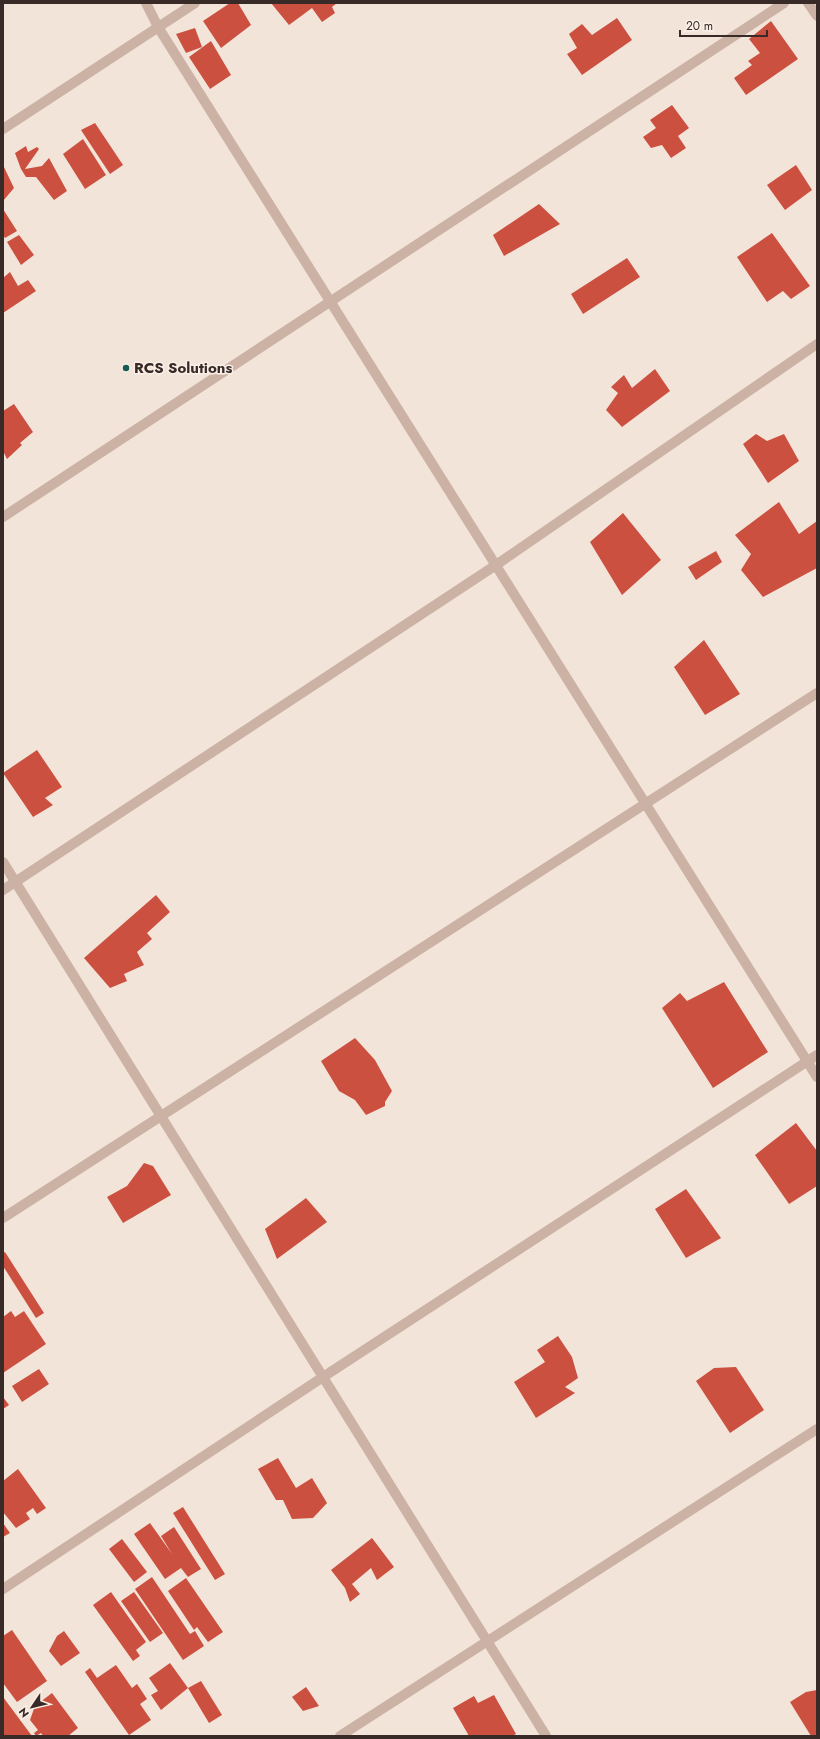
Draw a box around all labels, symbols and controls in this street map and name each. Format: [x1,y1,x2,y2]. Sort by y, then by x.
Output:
scale bar [680,12,767,38]
text: 20 m [686,17,713,35]
place label: RCS Solutions [134,357,232,379]
marker: RCS Solutions [121,363,131,373]
north arrow [12,1687,52,1727]
text: N [15,1705,33,1721]

